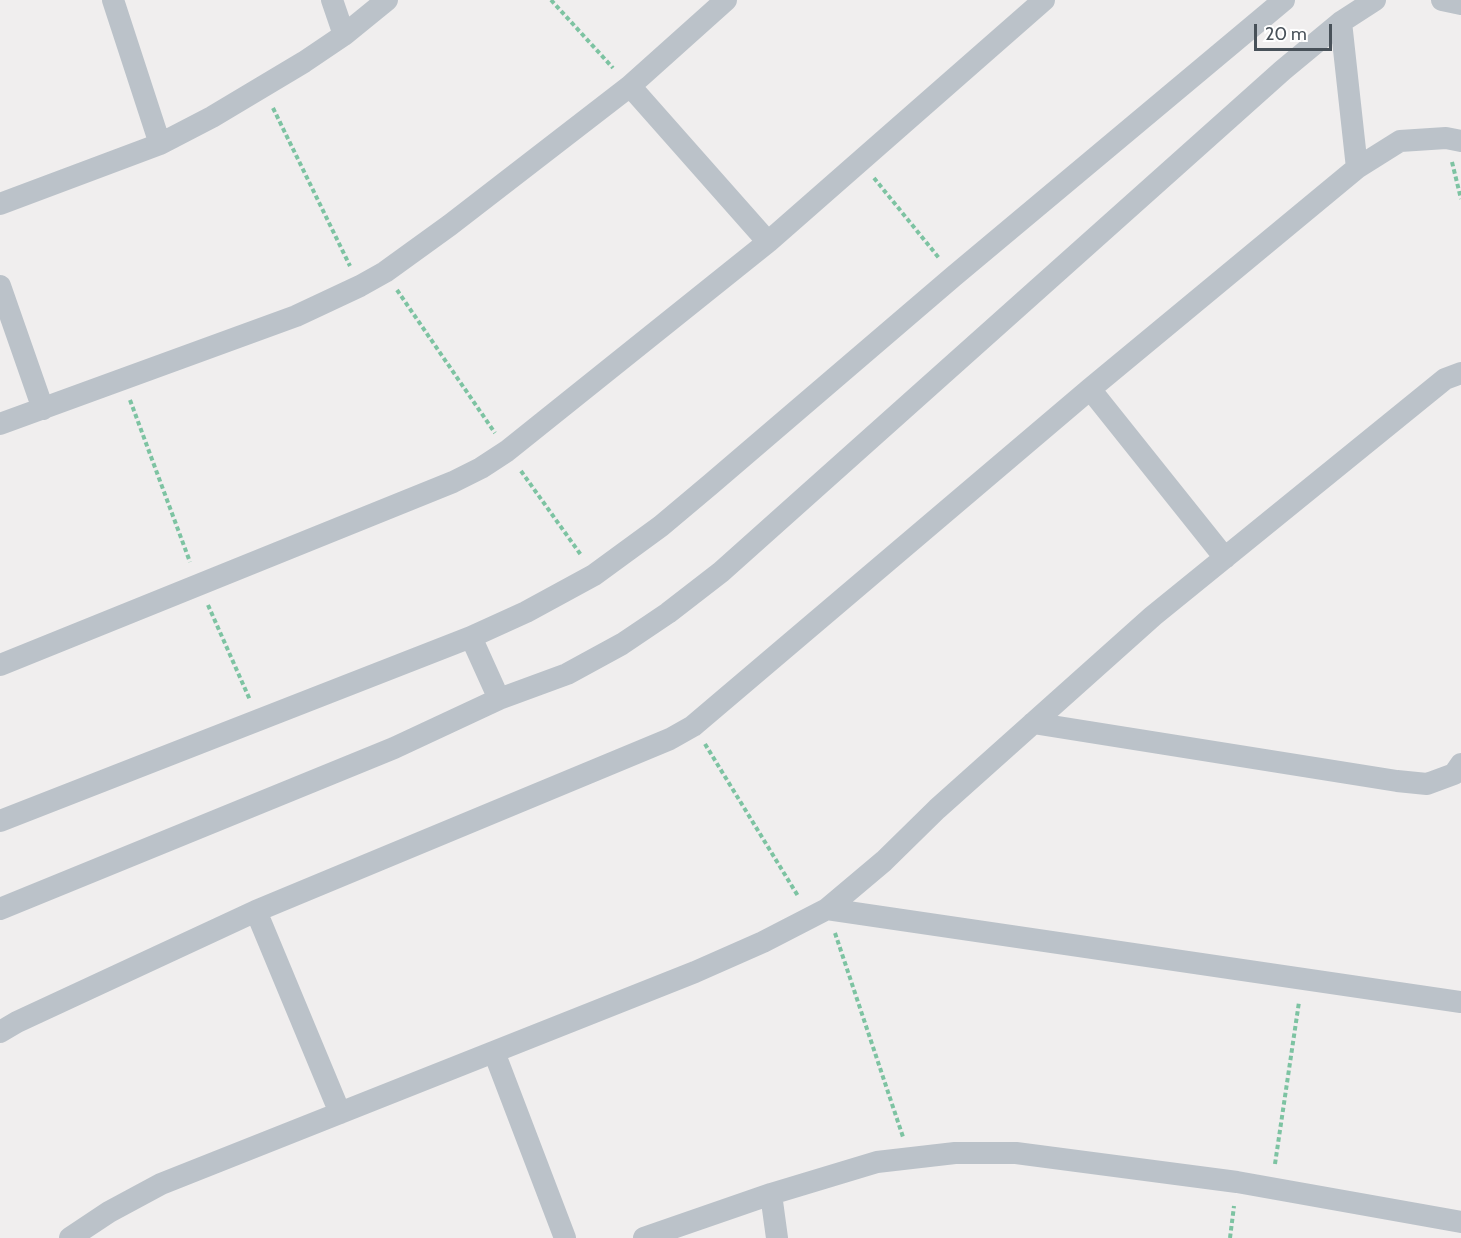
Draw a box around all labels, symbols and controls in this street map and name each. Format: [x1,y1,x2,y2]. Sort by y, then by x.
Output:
scale bar [1257,12,1335,50]
text: 20 m [1265,23,1307,45]

